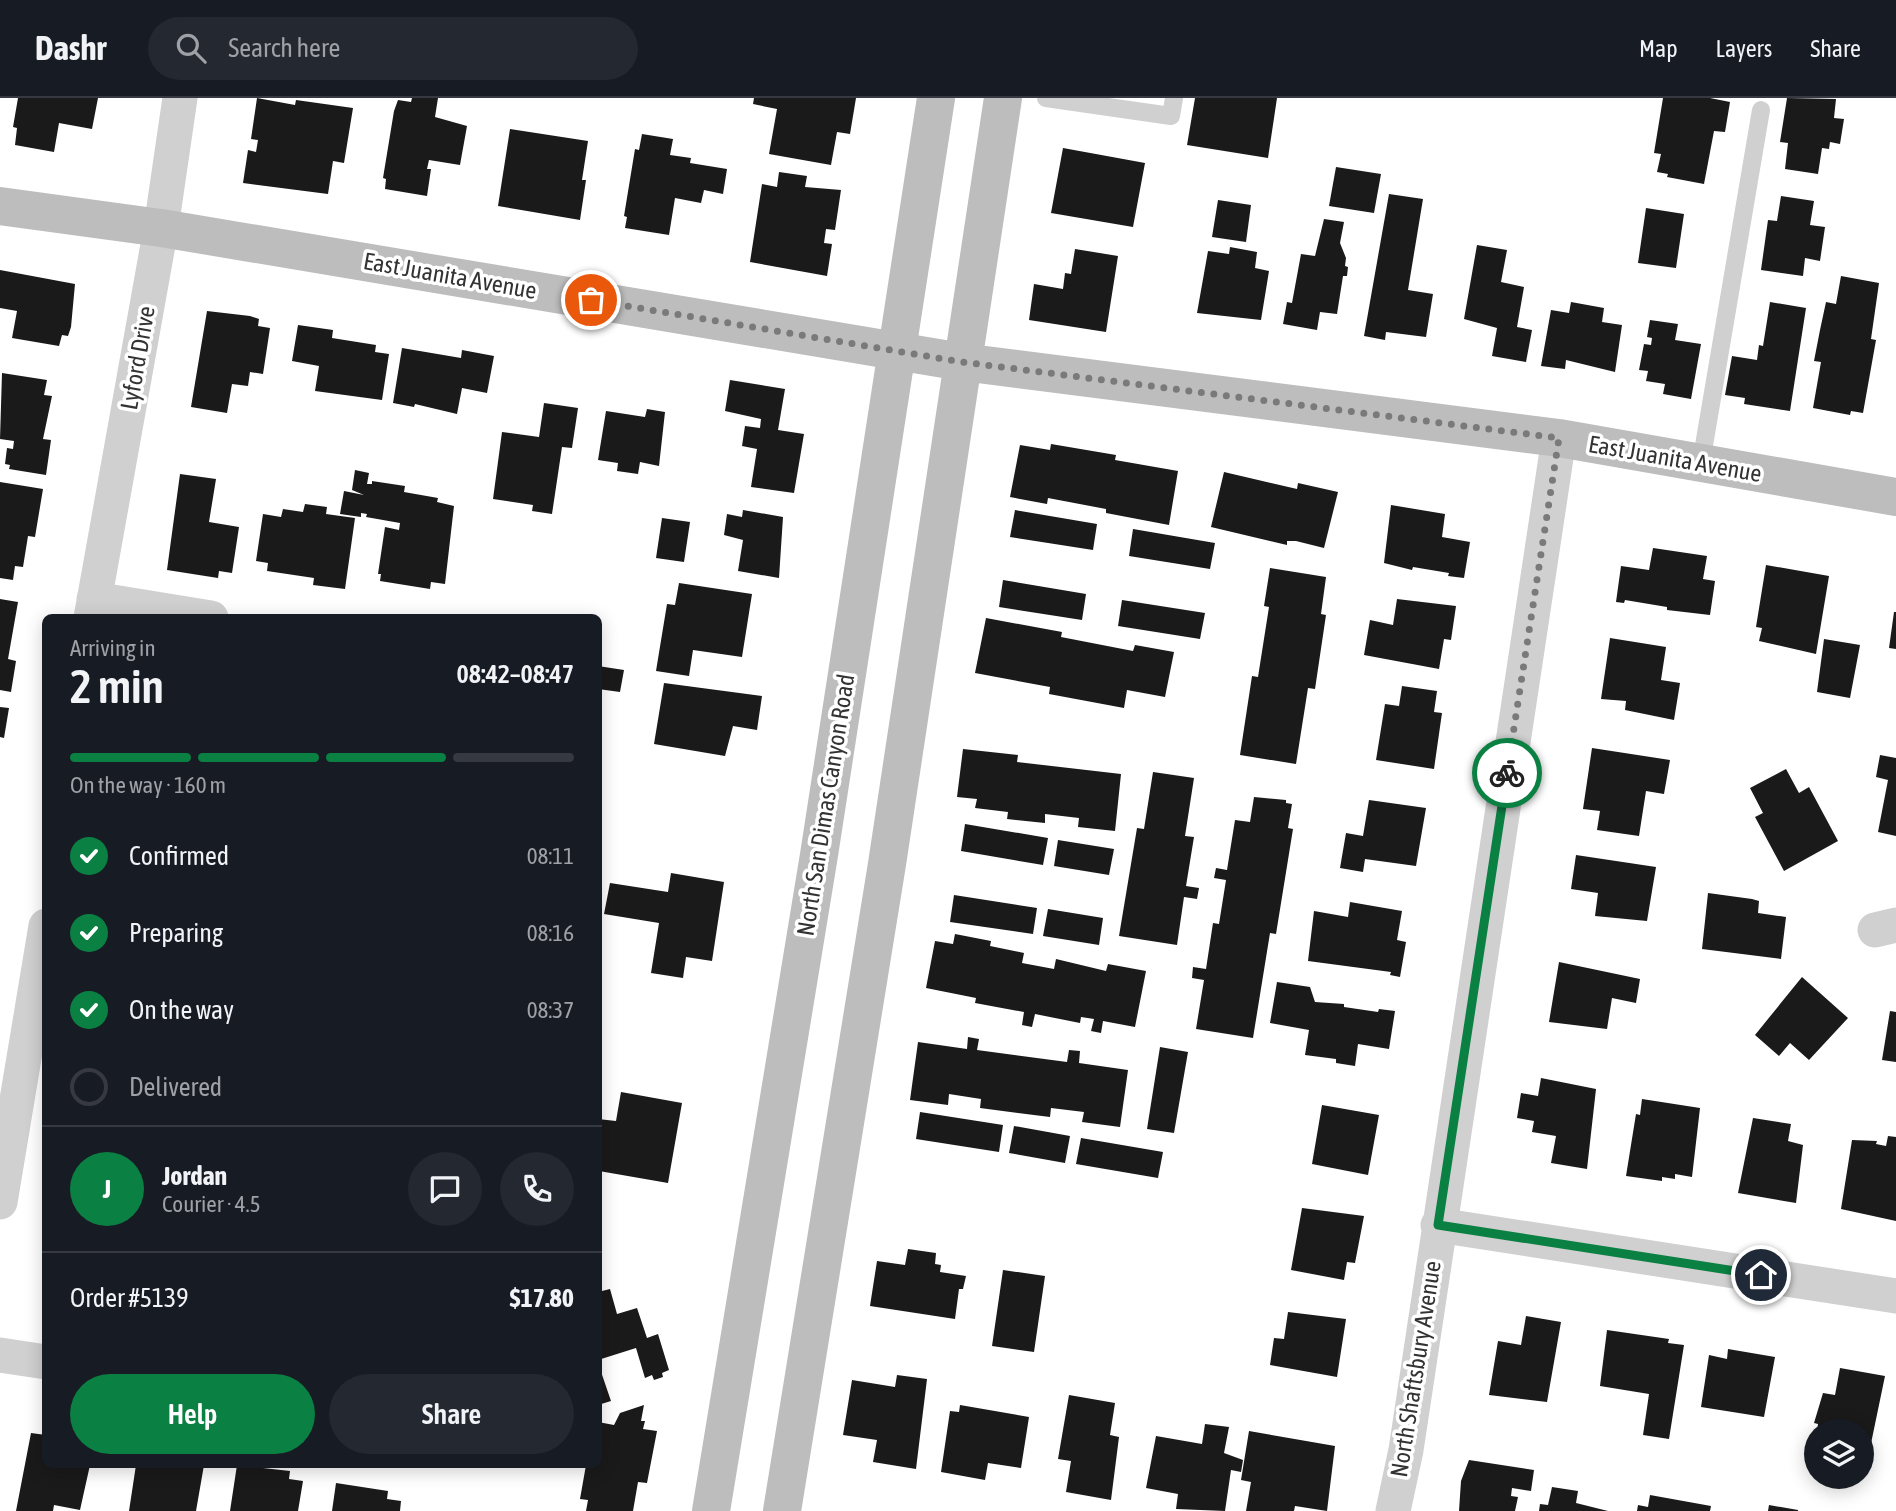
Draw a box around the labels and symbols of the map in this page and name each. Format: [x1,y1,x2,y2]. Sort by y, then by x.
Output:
street label: East Juanita Avenue [361,247,539,304]
pin [561,270,621,330]
street label: Lyford Drive [115,304,160,412]
street label: East Juanita Avenue [1586,430,1764,487]
street label: North San Dimas Canyon Road [791,672,860,938]
courier [1472,738,1542,808]
pin [1731,1245,1791,1305]
street label: North Shaftsbury Avenue [1385,1259,1446,1479]

